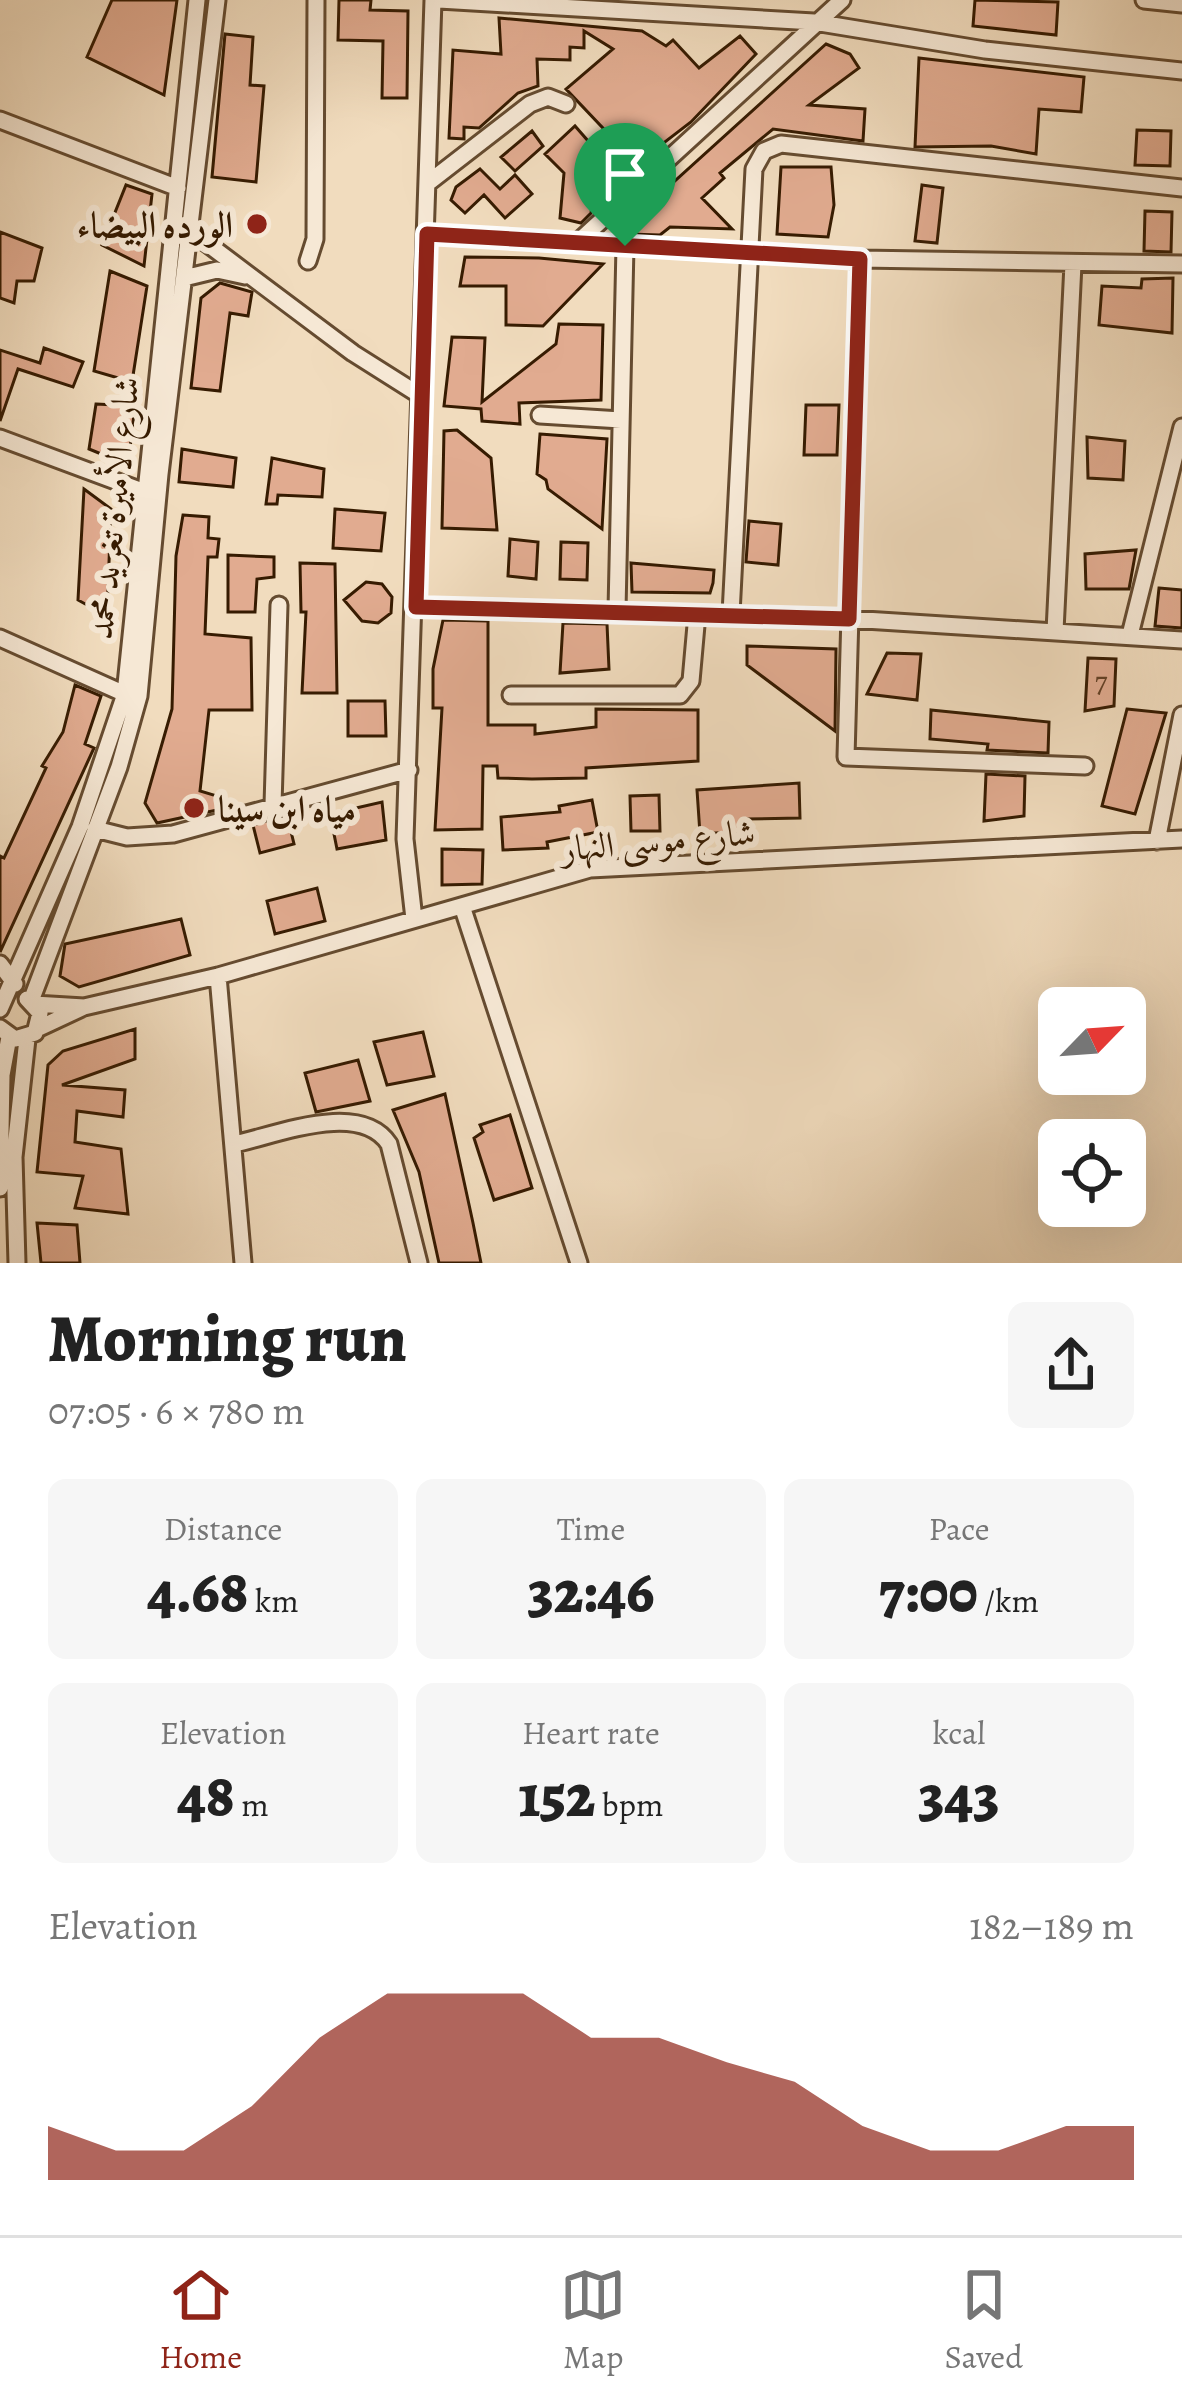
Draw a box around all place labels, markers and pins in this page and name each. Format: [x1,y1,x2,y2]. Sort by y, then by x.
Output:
pin [574,123,676,246]
place label: الورده البيضاء [77,200,233,249]
marker: الورده البيضاء [244,211,270,237]
place label: مياه ابن سينا [218,784,356,833]
marker: مياه ابن سينا [181,795,207,821]

